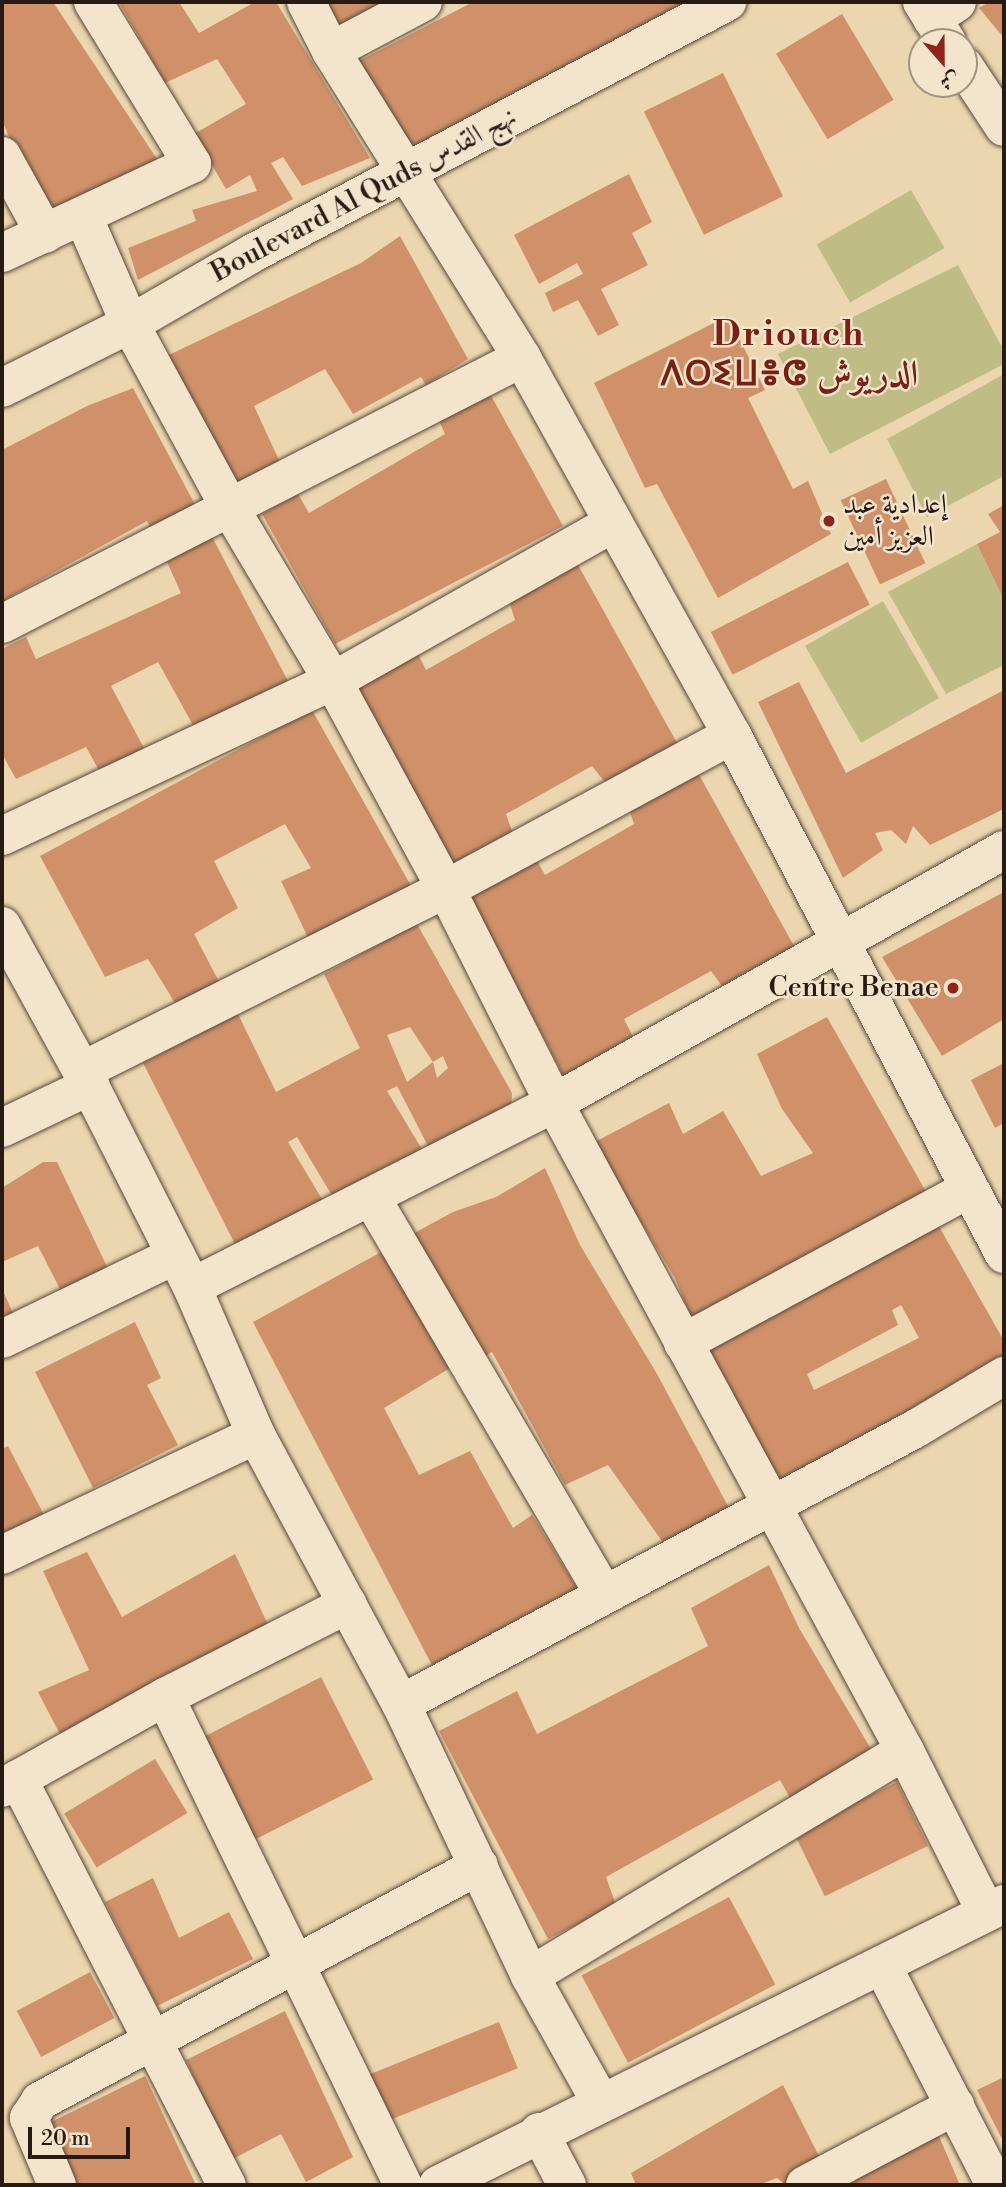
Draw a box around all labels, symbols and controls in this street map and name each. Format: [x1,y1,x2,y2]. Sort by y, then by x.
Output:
north arrow [908,28,978,98]
text: ش [937,66,963,95]
street label: Boulevard Al Quds نهج القدس [205,100,523,290]
district label: Driouch ⴷⵔⵉⵡⴻⵛ الدريوش [667,314,911,396]
place label: إعدادية عبد العزيز أمين [843,488,947,554]
marker: إعدادية عبد العزيز أمين [821,513,837,529]
place label: Centre Benae [768,971,939,1005]
marker: Centre Benae [945,980,961,996]
scale bar [32,2114,133,2158]
text: 20 m [41,2126,90,2152]

